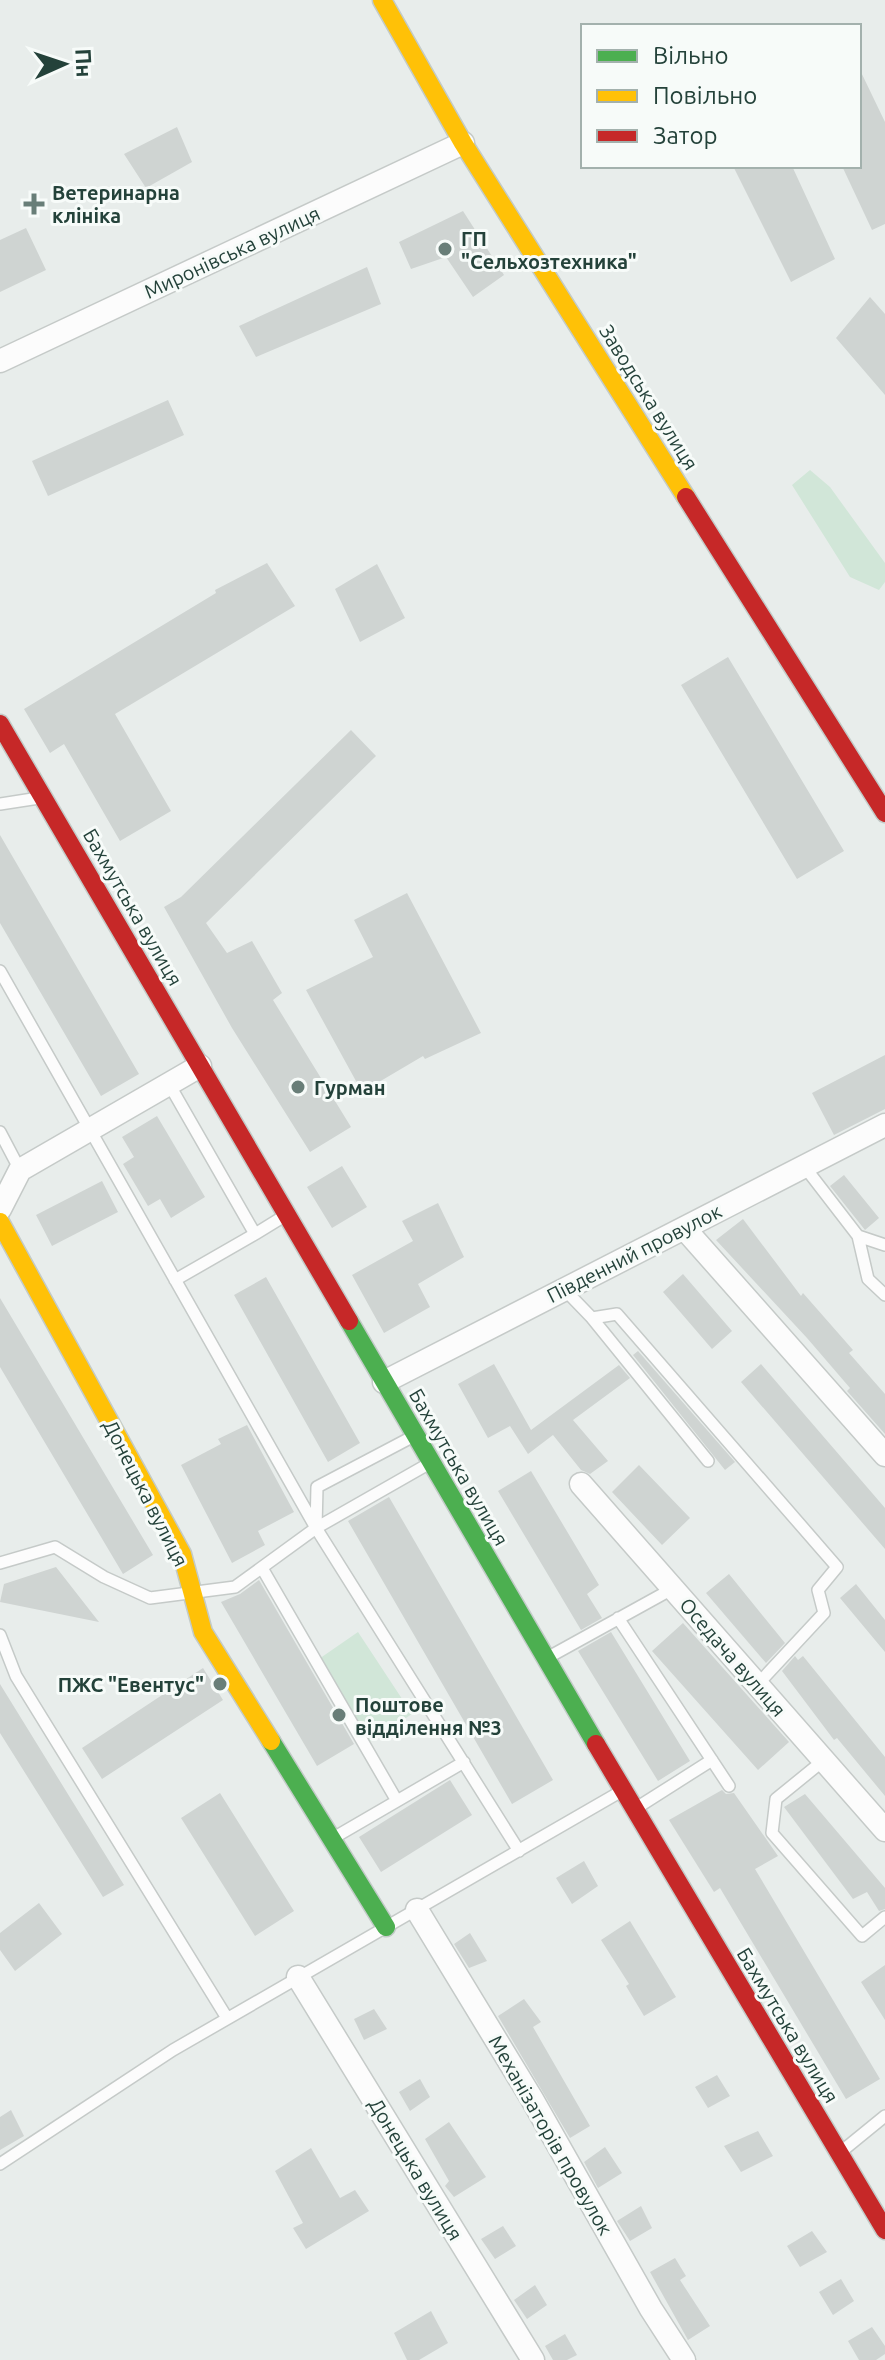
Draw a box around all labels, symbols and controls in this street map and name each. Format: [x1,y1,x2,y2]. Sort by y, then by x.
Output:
north arrow [24,24,104,104]
legend [581,24,861,168]
text: Вільно [653,42,729,69]
text: Пн [71,48,98,78]
text: Повільно [653,82,757,109]
text: Затор [653,122,718,149]
place label: Ветеринарна клініка [52,181,180,227]
marker: Ветеринарна клініка [23,193,45,215]
street label: Миронівська вулиця [140,201,324,303]
place label: ГП "Сельхозтехника" [461,227,637,273]
marker: ГП "Сельхозтехника" [436,240,454,258]
street label: Заводська вулиця [595,320,703,474]
street label: Бахмутська вулиця [79,824,187,990]
place label: Гурман [314,1076,386,1099]
marker: Гурман [289,1078,307,1096]
street label: Південний провулок [543,1199,725,1307]
street label: Бахмутська вулиця [405,1384,513,1550]
street label: Донецька вулиця [99,1416,193,1570]
street label: Оседача вулиця [675,1593,791,1721]
place label: ПЖС "Евентус" [58,1673,204,1696]
marker: ПЖС "Евентус" [211,1675,229,1693]
place label: Поштове відділення №3 [355,1693,502,1739]
marker: Поштове відділення №3 [330,1706,348,1724]
street label: Бахмутська вулиця [732,1943,844,2107]
street label: Механізаторів провулок [484,2031,618,2239]
street label: Донецька вулиця [364,2094,468,2244]

